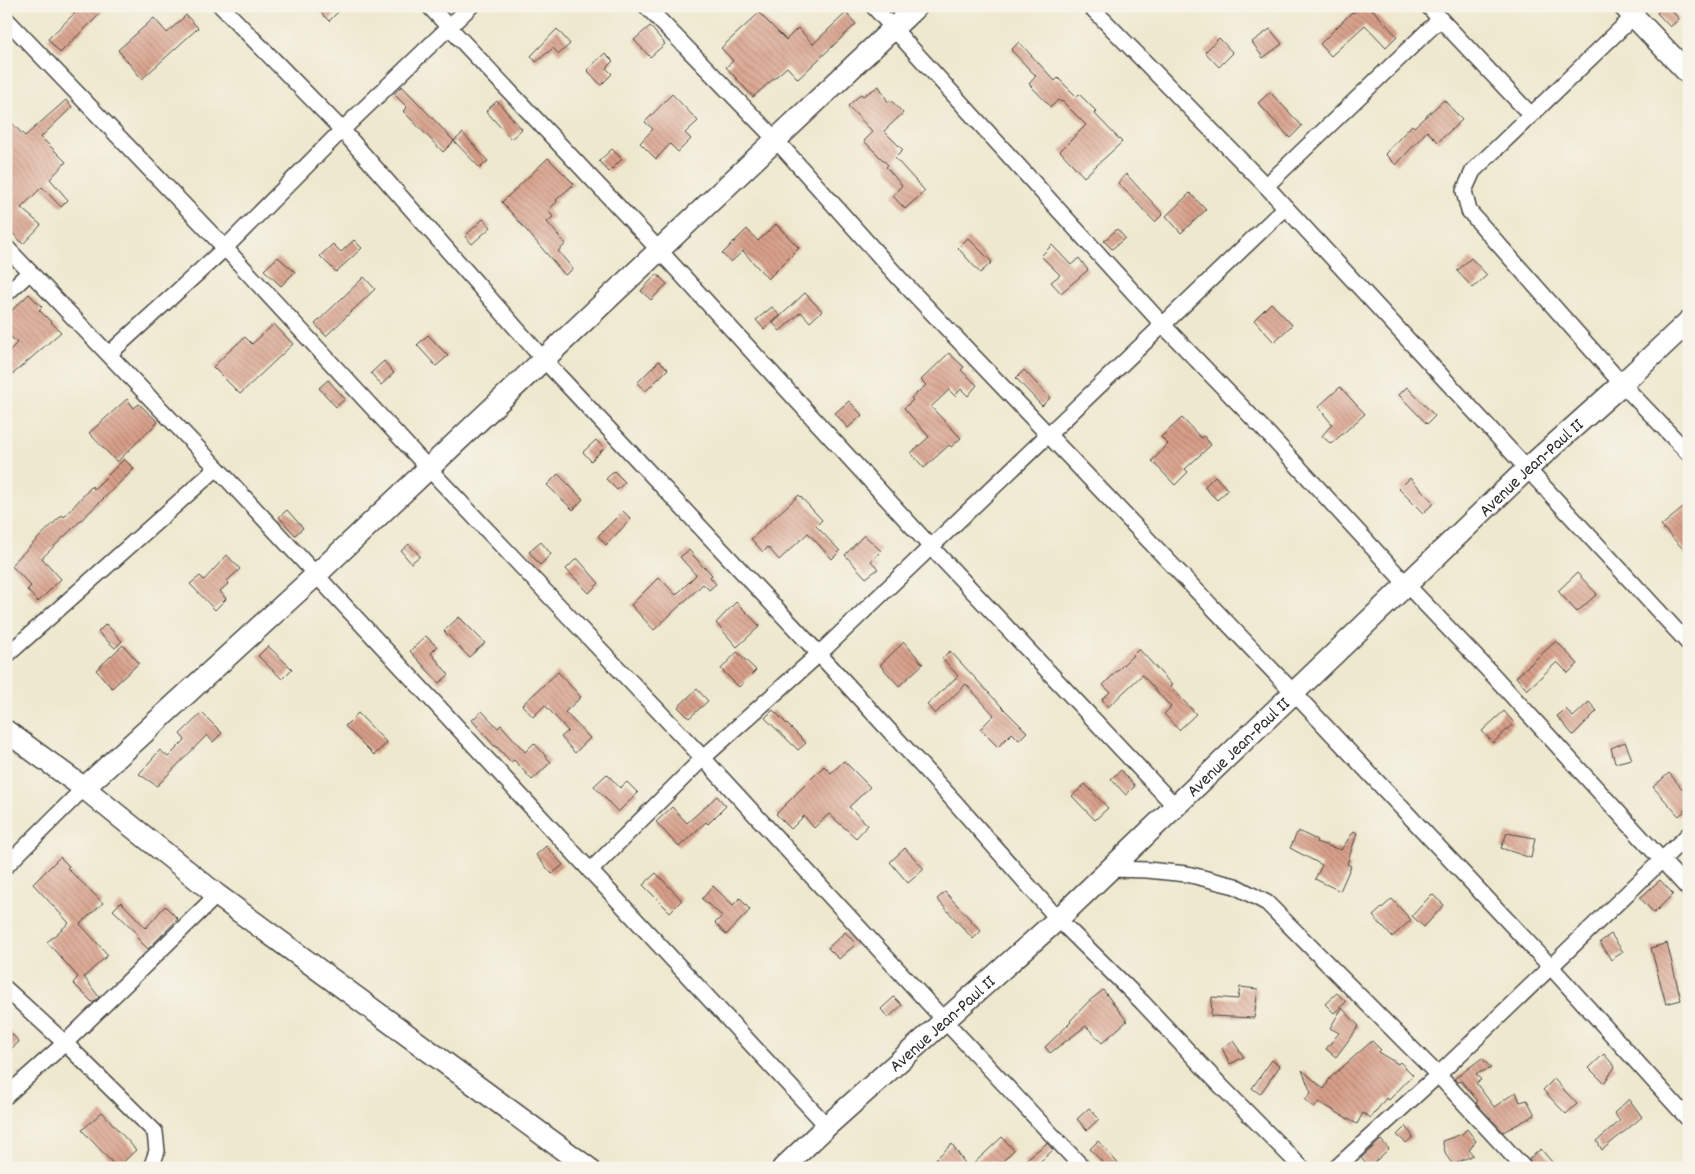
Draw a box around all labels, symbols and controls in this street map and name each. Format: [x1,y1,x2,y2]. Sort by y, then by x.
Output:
street label: Avenue Jean-Paul II [1474,414,1591,524]
street label: Avenue Jean-Paul II [1182,692,1297,804]
street label: Avenue Jean-Paul II [885,970,1002,1079]

